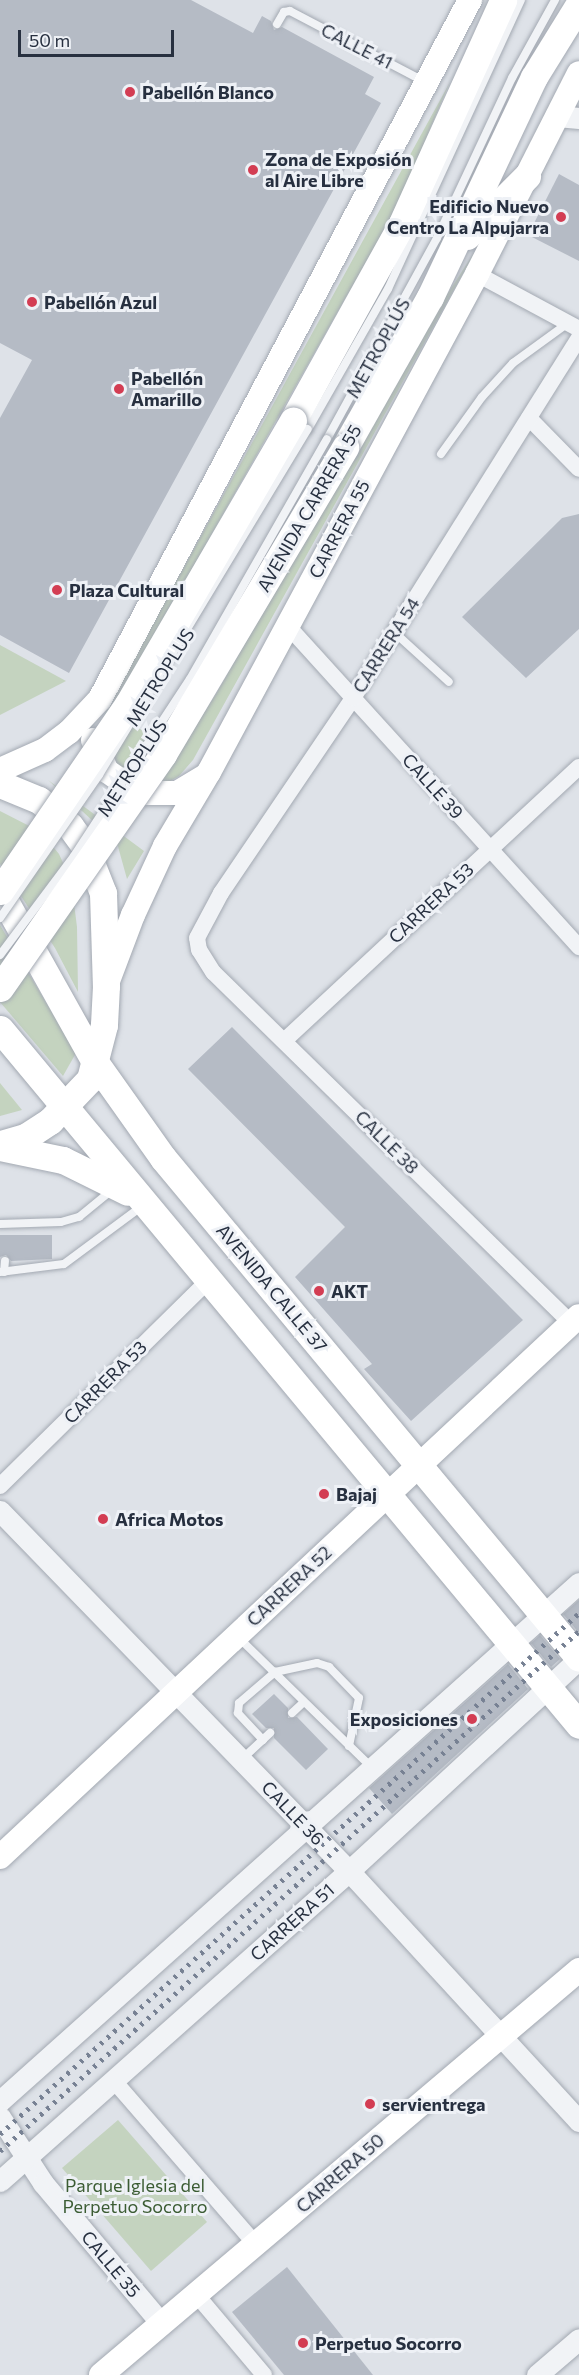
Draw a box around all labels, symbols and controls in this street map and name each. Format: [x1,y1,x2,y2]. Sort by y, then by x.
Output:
scale bar [21,18,177,56]
street label: CALLE 41 [318,19,396,73]
text: 50 m [29,29,70,51]
place label: Pabellón Blanco [142,81,274,103]
marker: Pabellón Blanco [123,85,137,99]
place label: Zona de Exposión al Aire Libre [265,149,412,192]
marker: Zona de Exposión al Aire Libre [246,163,260,177]
place label: Edificio Nuevo Centro La Alpujarra [387,196,549,238]
marker: Edificio Nuevo Centro La Alpujarra [554,210,568,224]
place label: Pabellón Azul [44,291,157,313]
street label: METROPLÚS [342,294,414,402]
marker: Pabellón Azul [25,295,39,309]
place label: Pabellón Amarillo [131,368,203,410]
marker: Pabellón Amarillo [112,382,126,396]
street label: AVENIDA CARRERA 55 [252,421,366,595]
street label: CARRERA 55 [304,476,374,582]
place label: Plaza Cultural [69,579,184,601]
marker: Plaza Cultural [50,583,64,597]
street label: CARRERA 54 [348,593,424,697]
street label: METROPLUS [121,624,199,730]
street label: METROPLÚS [93,716,171,820]
street label: CALLE 39 [398,749,468,823]
street label: CARRERA 53 [384,858,478,948]
street label: CALLE 38 [351,1106,423,1178]
street label: AVENIDA CALLE 37 [212,1220,332,1356]
place label: AKT [331,1280,368,1302]
marker: AKT [312,1284,326,1298]
street label: CARRERA 53 [59,1336,151,1428]
place label: Bajaj [336,1483,377,1505]
marker: Bajaj [317,1487,331,1501]
place label: Africa Motos [115,1508,223,1530]
marker: Africa Motos [96,1512,110,1526]
street label: CARRERA 52 [242,1541,336,1631]
place label: Exposiciones [350,1708,458,1730]
marker: Exposiciones [463,1710,481,1728]
street label: CALLE 36 [257,1776,329,1850]
street label: CARRERA 51 [246,1879,338,1965]
place label: servientrega [382,2093,486,2115]
marker: servientrega [363,2097,377,2111]
street label: CARRERA 50 [292,2129,388,2217]
park label: Parque Iglesia del Perpetuo Socorro [62,2175,208,2218]
street label: CALLE 35 [77,2226,145,2302]
place label: Perpetuo Socorro [315,2332,462,2354]
marker: Perpetuo Socorro [296,2336,310,2350]

